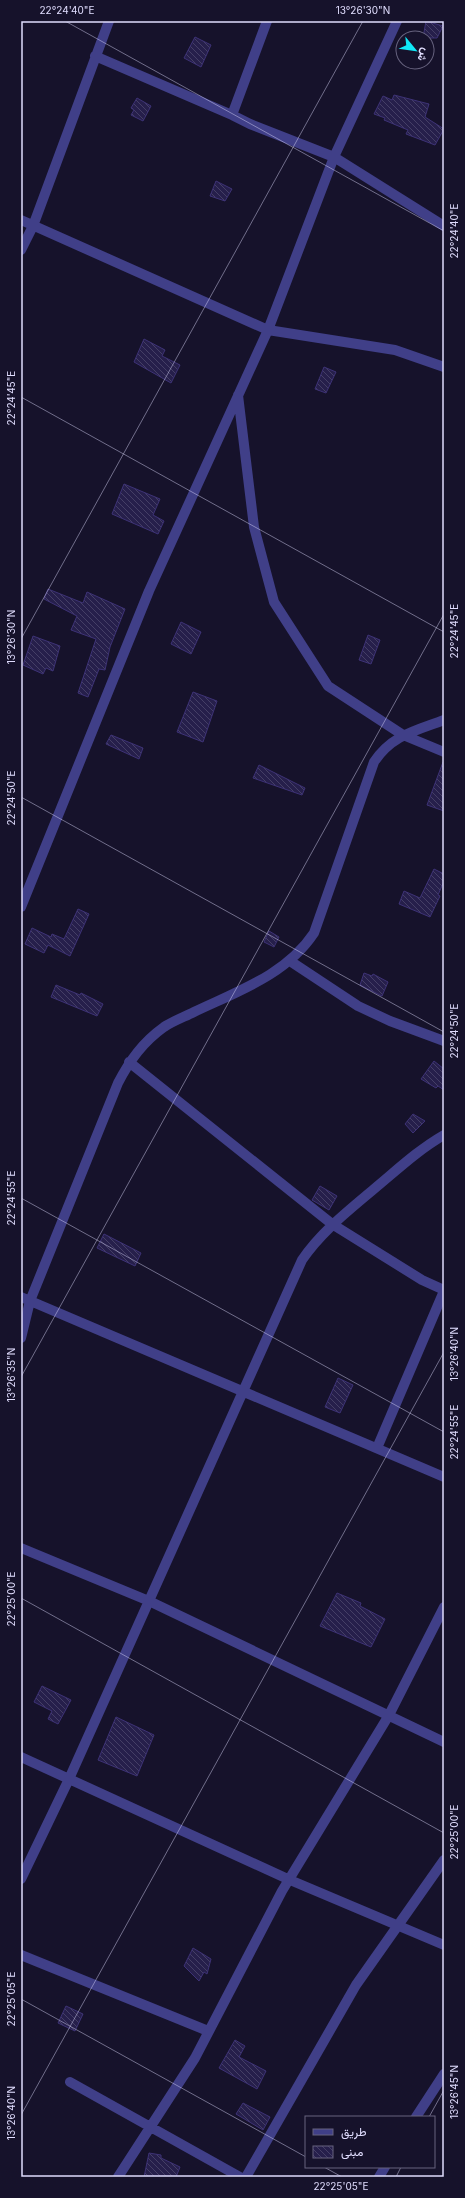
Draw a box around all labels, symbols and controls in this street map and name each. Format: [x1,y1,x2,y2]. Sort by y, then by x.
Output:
text: 22°24'40"E [40,4,94,16]
text: 13°26'30"N [336,4,390,16]
north arrow [395,30,435,70]
text: ش [414,46,433,64]
text: 22°24'40"E [448,204,460,258]
text: 22°24'45"E [5,371,17,425]
text: 22°24'45"E [448,604,460,658]
text: 13°26'30"N [5,610,17,664]
text: 22°24'50"E [5,770,17,826]
text: 22°24'50"E [448,1003,460,1059]
text: 22°24'55"E [5,1171,17,1225]
text: 13°26'40"N [448,1327,460,1381]
text: 13°26'35"N [5,1348,17,1402]
text: 22°24'55"E [448,1405,460,1459]
text: 22°25'00"E [5,1571,17,1627]
text: 22°25'00"E [448,1804,460,1860]
text: 22°25'05"E [5,1972,17,2027]
text: 13°26'45"N [448,2065,460,2119]
text: 13°26'40"N [5,2086,17,2140]
legend [305,2116,435,2168]
text: طريق [341,2124,367,2140]
text: مبنى [341,2144,363,2160]
text: 22°25'05"E [314,2180,369,2192]

